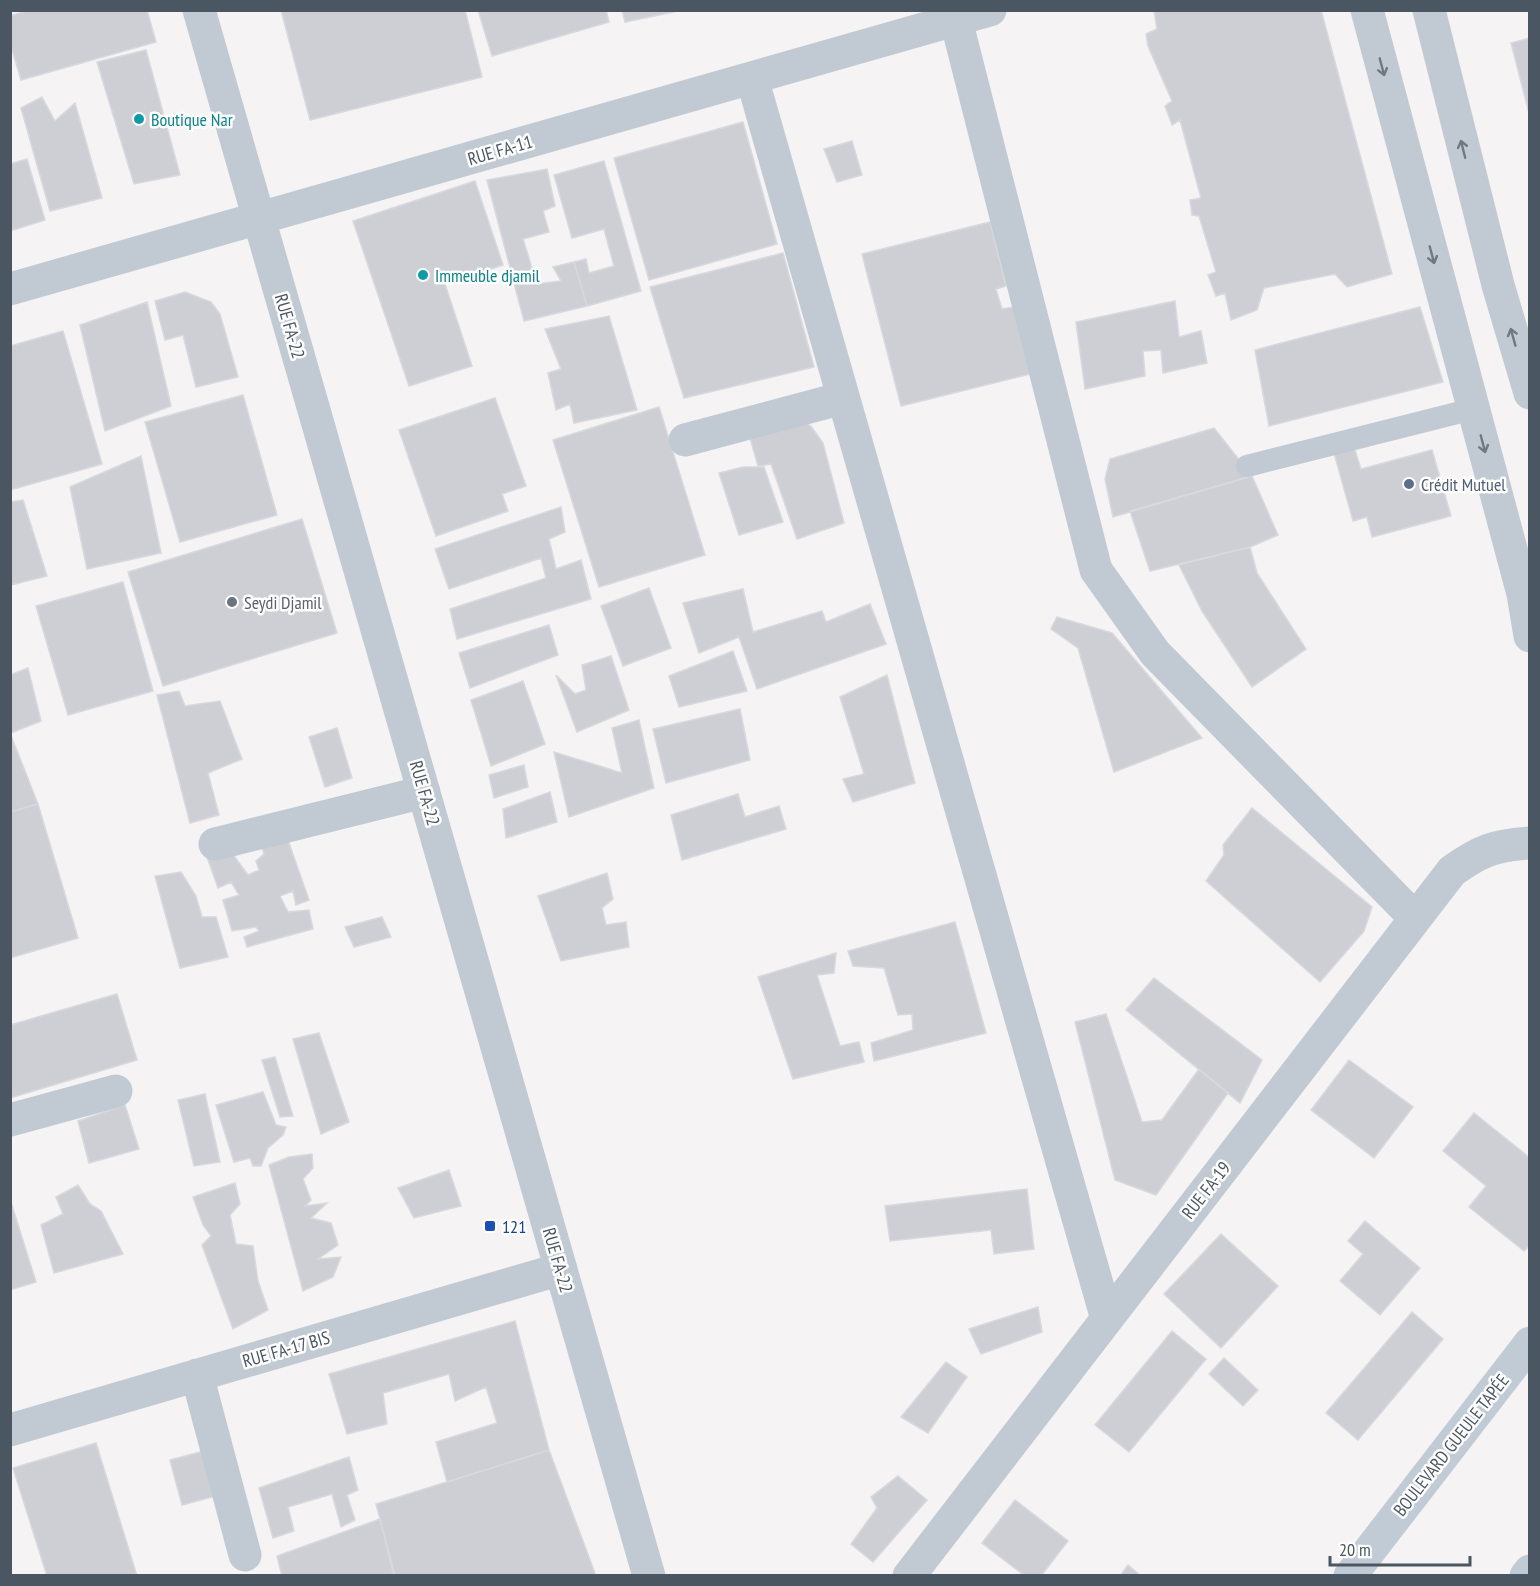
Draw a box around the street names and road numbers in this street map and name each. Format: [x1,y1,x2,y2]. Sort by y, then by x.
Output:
street label: RUE FA-11 [465,130,535,170]
street label: RUE FA-22 [270,291,310,361]
street label: RUE FA-22 [405,758,445,828]
street label: RUE FA-19 [1177,1157,1235,1223]
street label: RUE FA-22 [538,1225,578,1295]
street label: RUE FA-17 BIS [240,1325,333,1372]
street label: BOULEVARD GUEULE TAPÉE [1388,1369,1514,1521]

